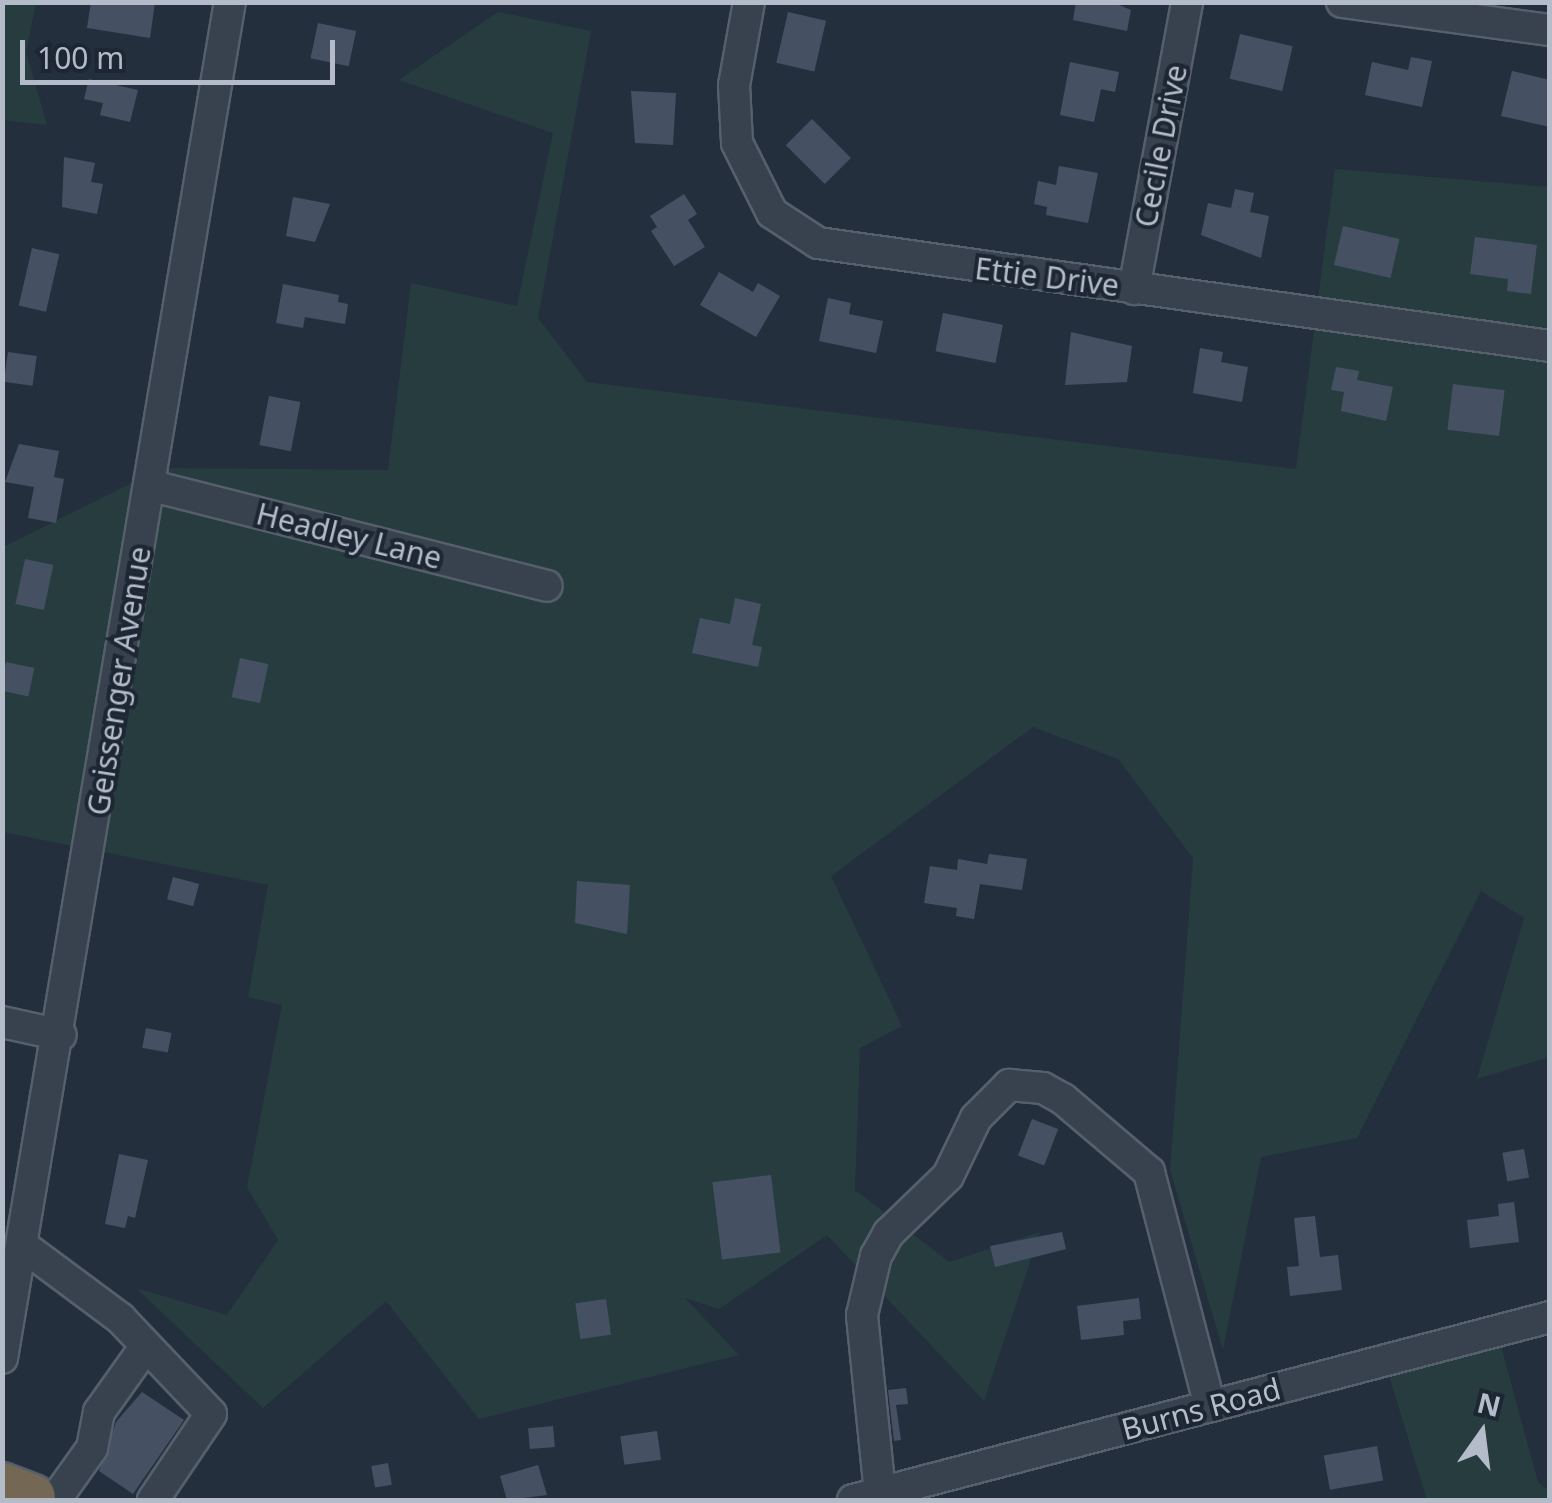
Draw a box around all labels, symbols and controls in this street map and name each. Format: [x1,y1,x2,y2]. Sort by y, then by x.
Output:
scale bar [25,20,340,82]
text: 100 m [37,37,124,78]
street label: Cecile Drive [1128,62,1194,230]
street label: Ettie Drive [973,250,1121,304]
street label: Headley Lane [253,496,445,576]
street label: Geissenger Avenue [80,544,158,818]
street label: Burns Road [1118,1370,1284,1448]
north arrow [1432,1383,1532,1483]
text: N [1474,1383,1505,1425]

